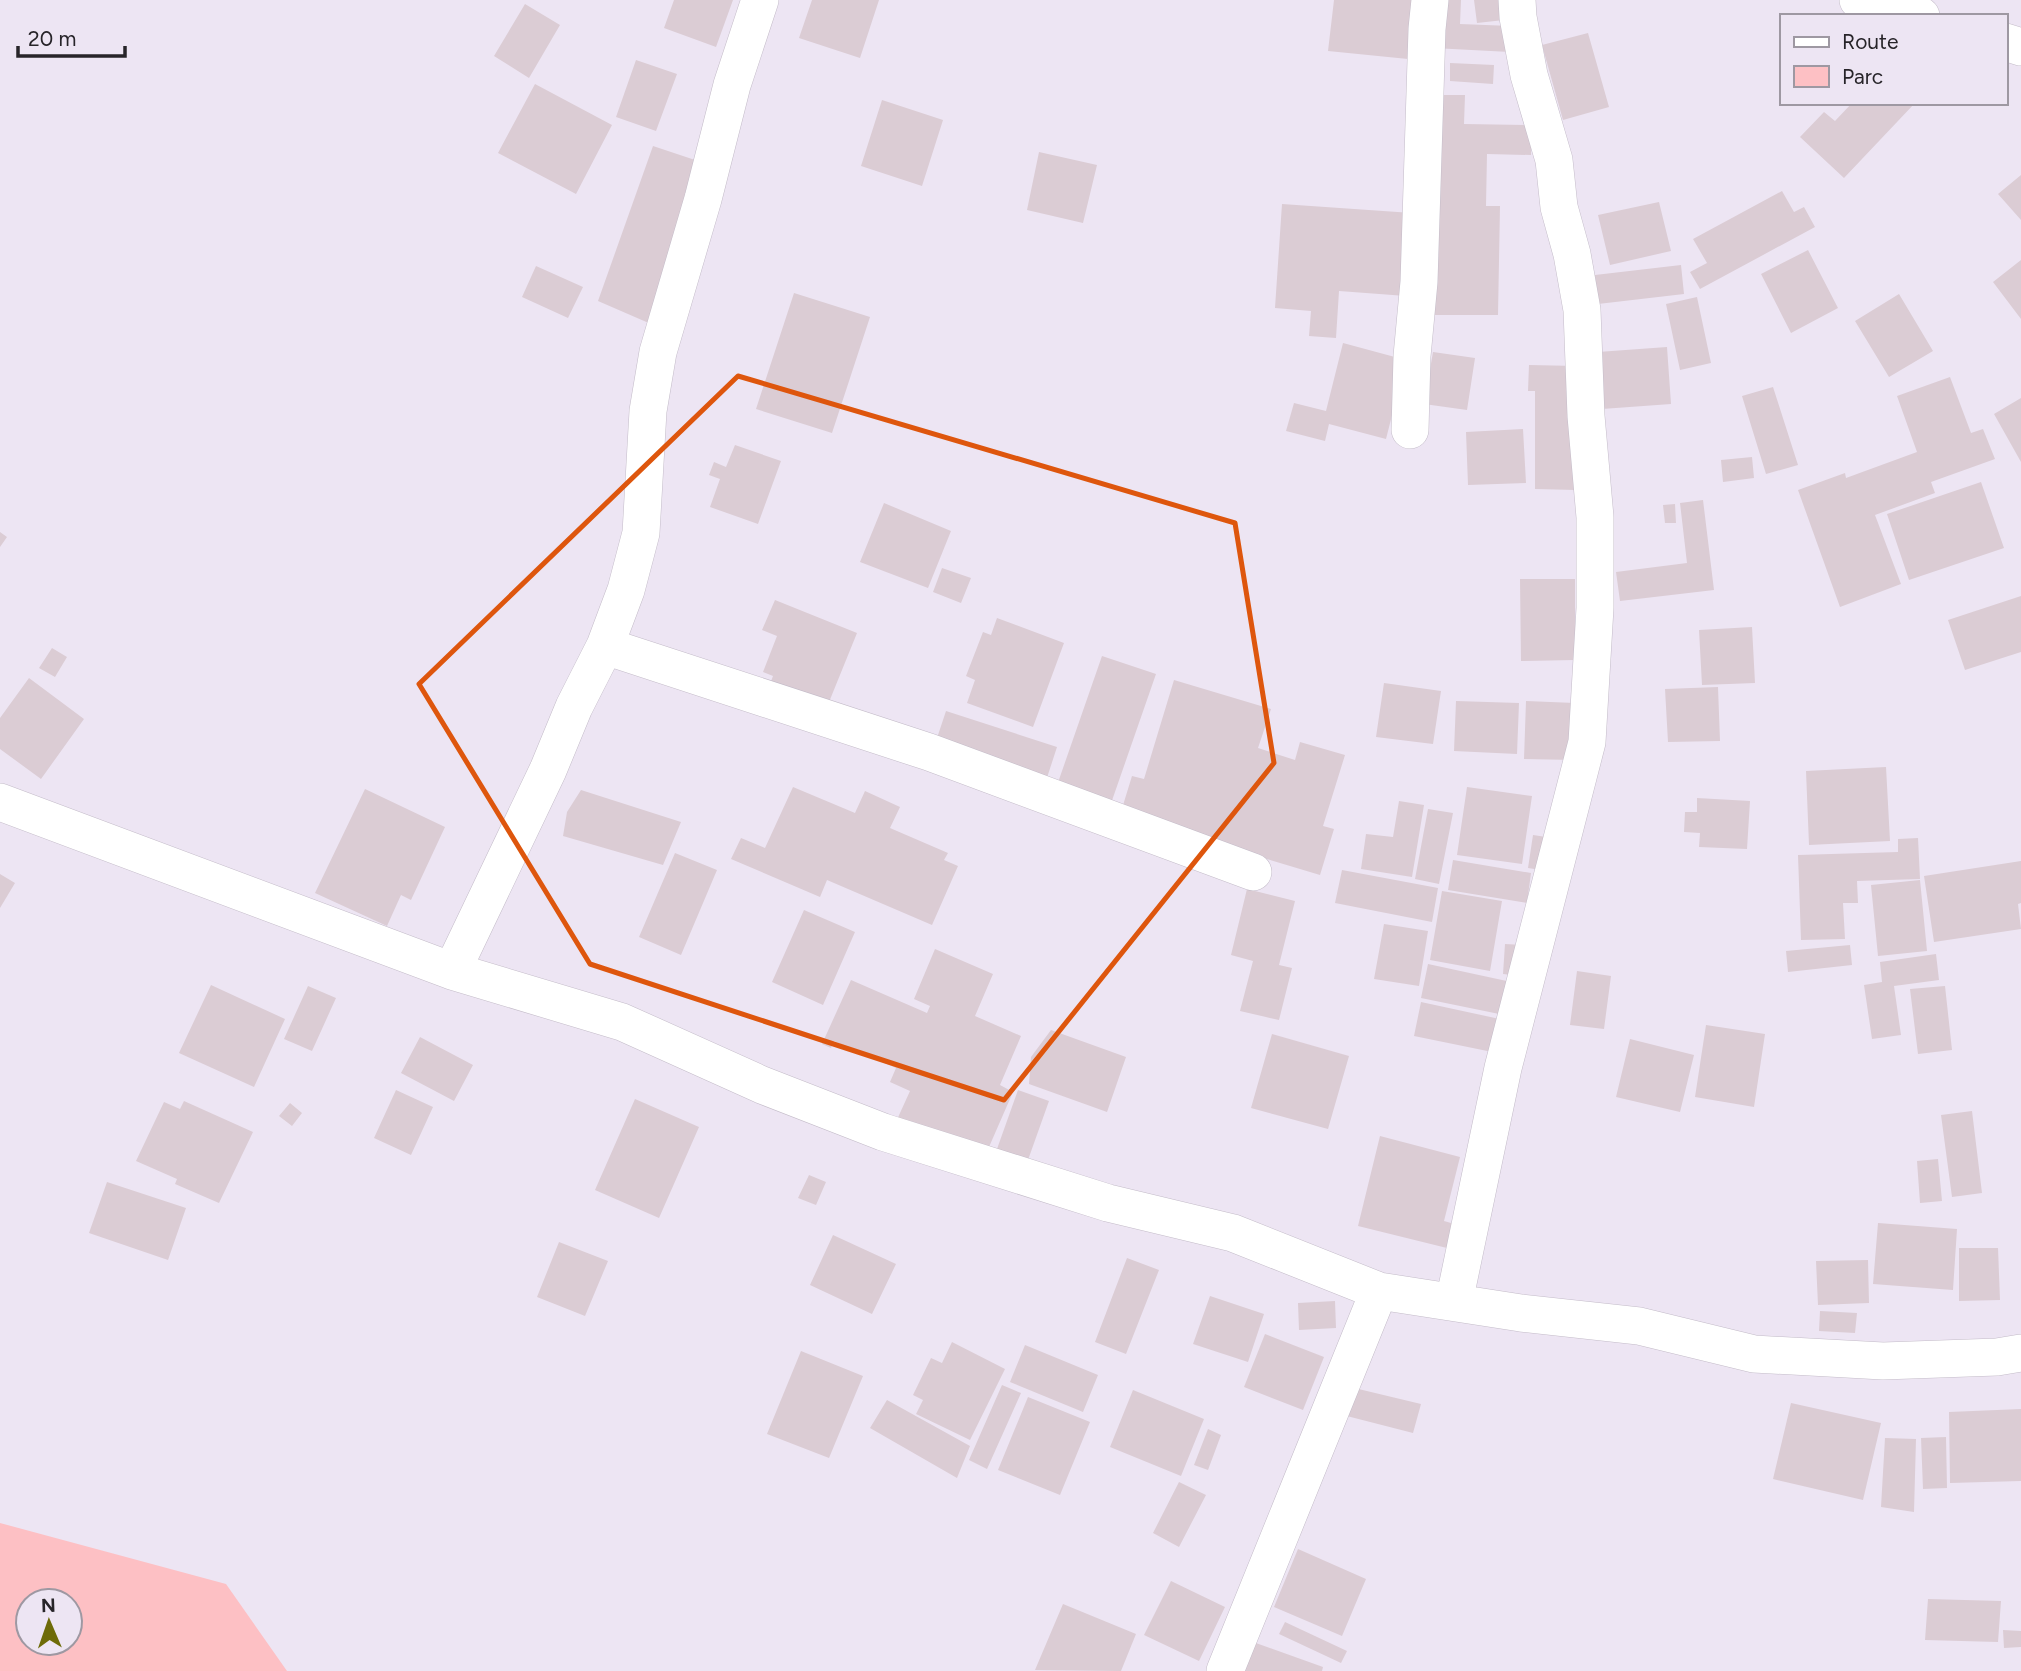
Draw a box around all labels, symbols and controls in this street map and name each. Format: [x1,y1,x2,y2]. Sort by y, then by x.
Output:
scale bar [18,14,124,58]
legend [1780,14,2007,105]
text: 20 m [28,26,76,51]
text: Route [1842,29,1898,54]
text: Parc [1842,64,1883,89]
north arrow [14,1587,84,1657]
text: N [41,1594,56,1617]

